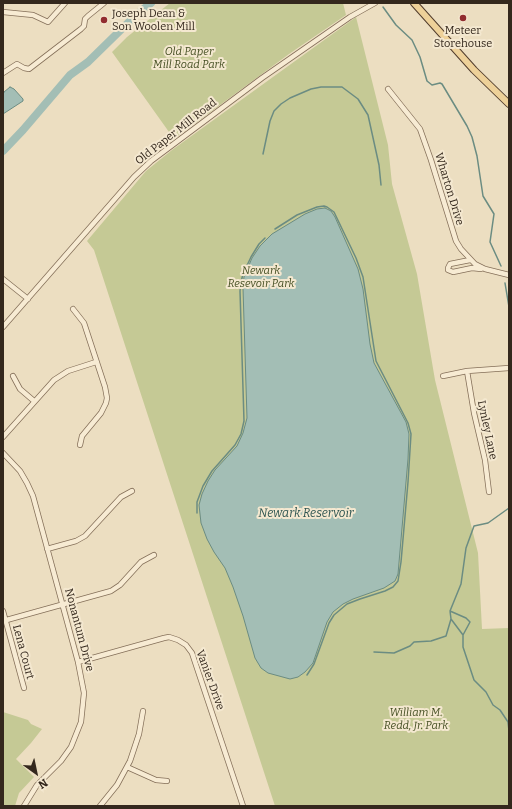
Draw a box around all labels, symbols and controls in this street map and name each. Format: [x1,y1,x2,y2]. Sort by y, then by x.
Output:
place label: Joseph Dean & Son Woolen Mill [112,7,195,33]
marker: Meteer Storehouse [458,13,468,23]
marker: Joseph Dean & Son Woolen Mill [99,15,109,25]
place label: Meteer Storehouse [434,24,492,50]
park label: Old Paper Mill Road Park [153,45,225,71]
street label: Old Paper Mill Road [133,96,219,168]
street label: Wharton Drive [432,151,466,227]
park label: Newark Resevoir Park [227,264,295,290]
street label: Lynley Lane [474,399,500,461]
water label: Newark Reservoir [258,507,354,521]
street label: Nonantum Drive [62,587,96,673]
street label: Lena Court [9,623,37,681]
street label: Vanier Drive [193,648,227,712]
park label: William M. Redd, Jr. Park [384,706,448,732]
north arrow [16,753,56,793]
text: N [36,776,50,791]

